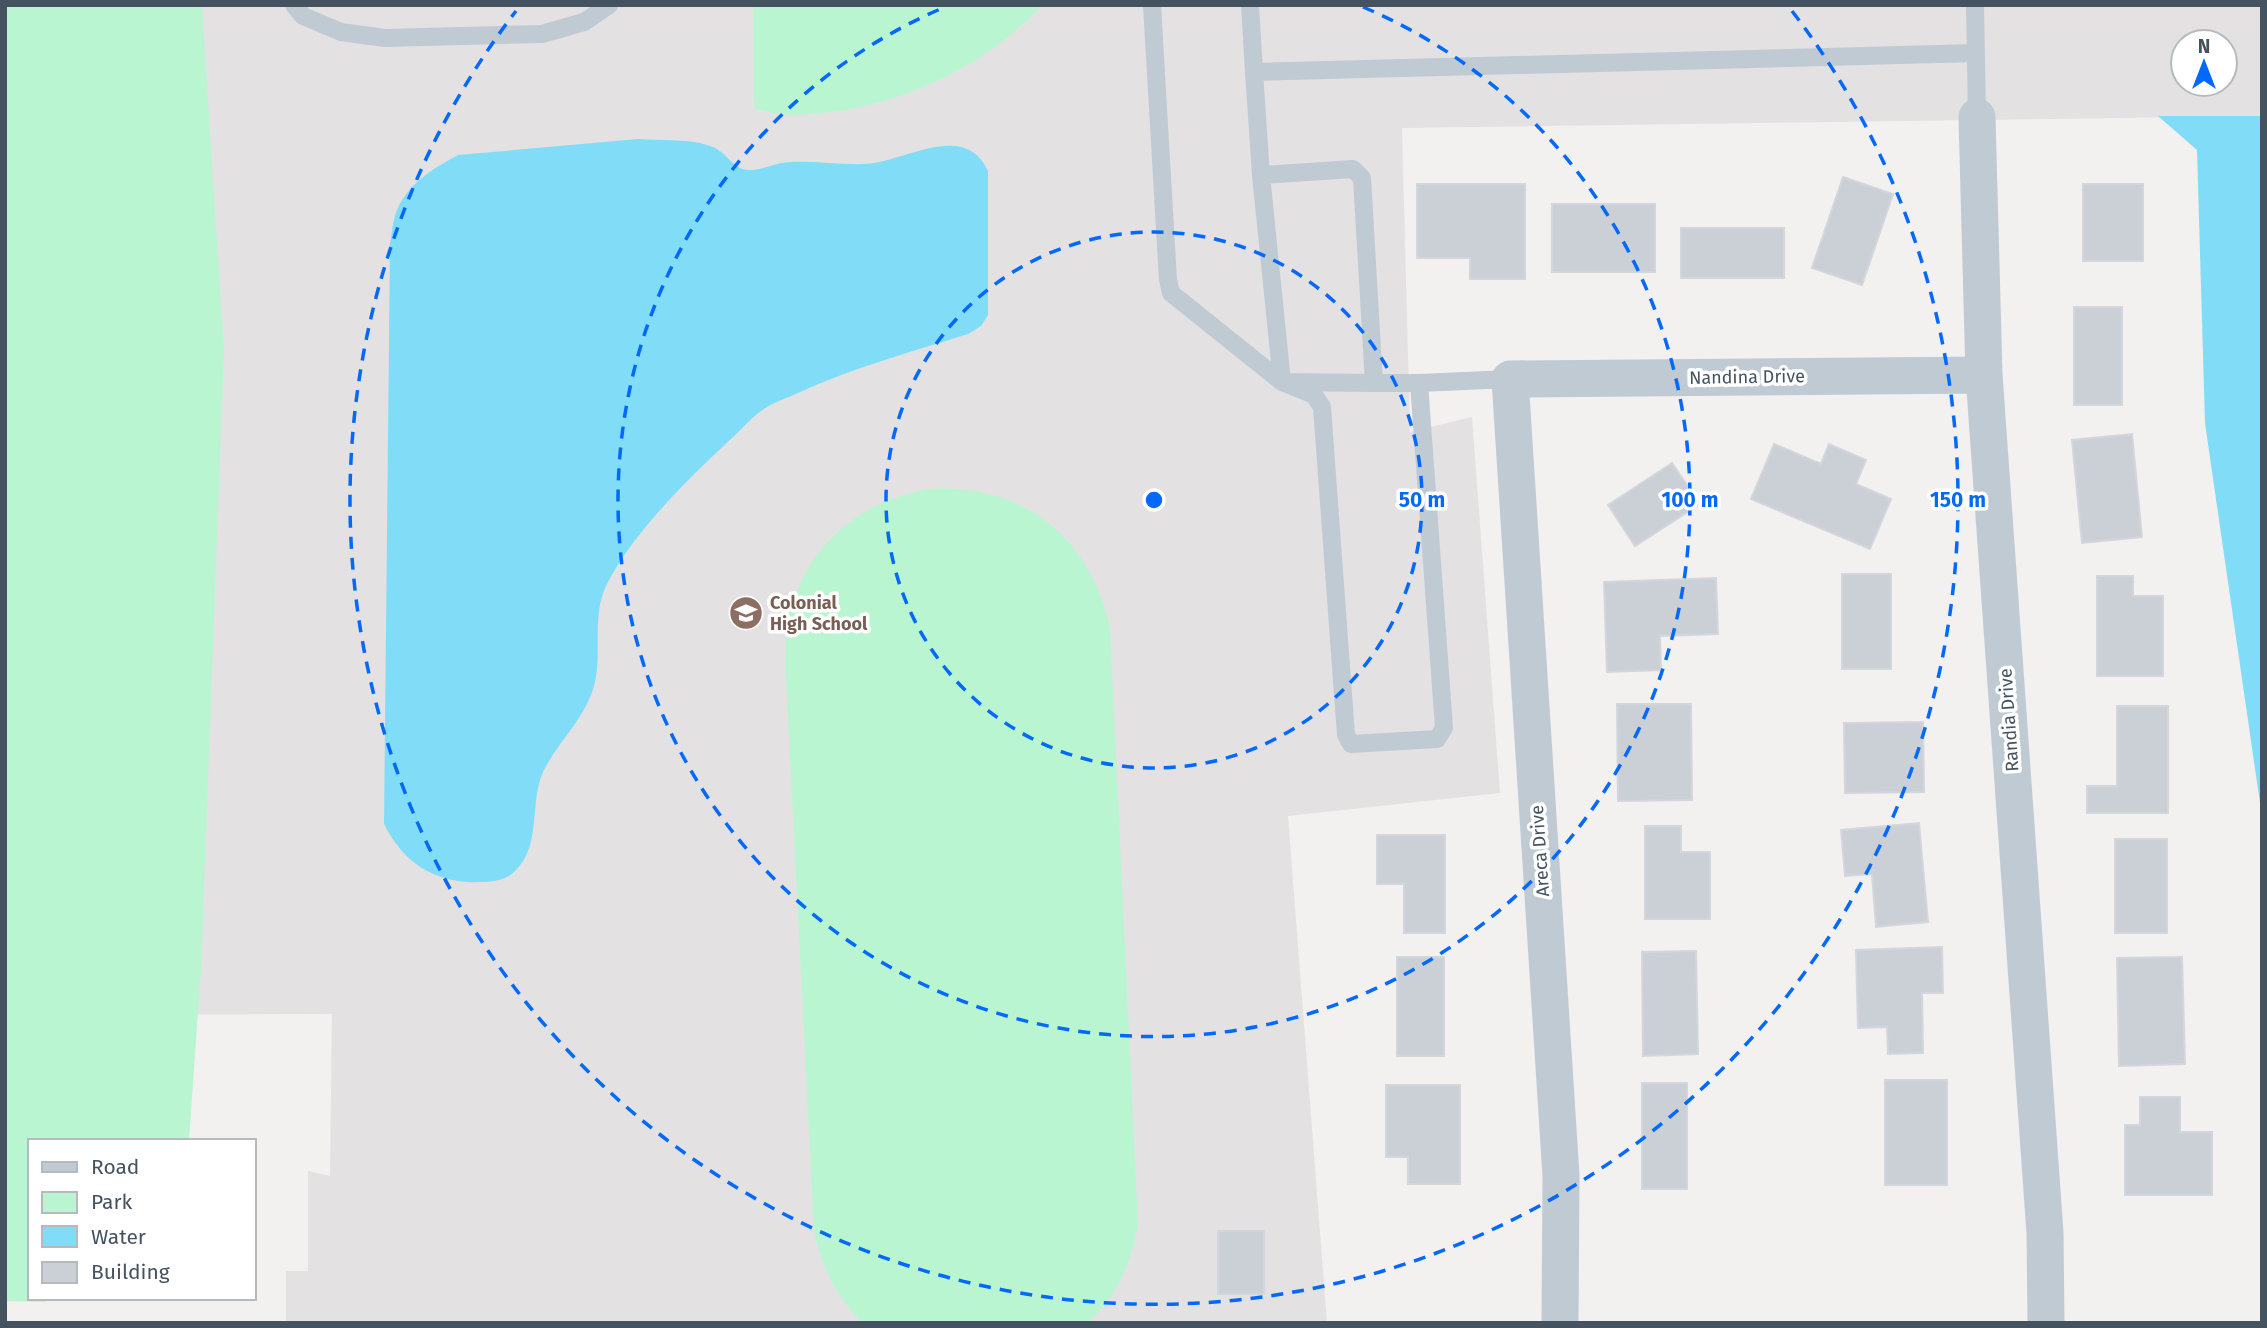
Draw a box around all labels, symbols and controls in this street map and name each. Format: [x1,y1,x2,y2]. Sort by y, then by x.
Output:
north arrow [2169,28,2239,98]
text: N [2198,35,2210,58]
street label: Nandina Drive [1689,365,1805,389]
text: 50 m [1399,487,1445,513]
text: 100 m [1661,487,1719,513]
text: 150 m [1930,487,1986,513]
centre of rings [1142,488,1166,512]
place label: Colonial High School [770,592,868,635]
school or university icon: Colonial High School [727,594,765,632]
street label: Randia Drive [1994,668,2024,772]
street label: Areca Drive [1526,804,1554,898]
legend [28,1139,256,1300]
text: Road [91,1154,139,1180]
text: Park [91,1189,133,1215]
text: Water [91,1224,146,1250]
text: Building [91,1259,170,1285]

